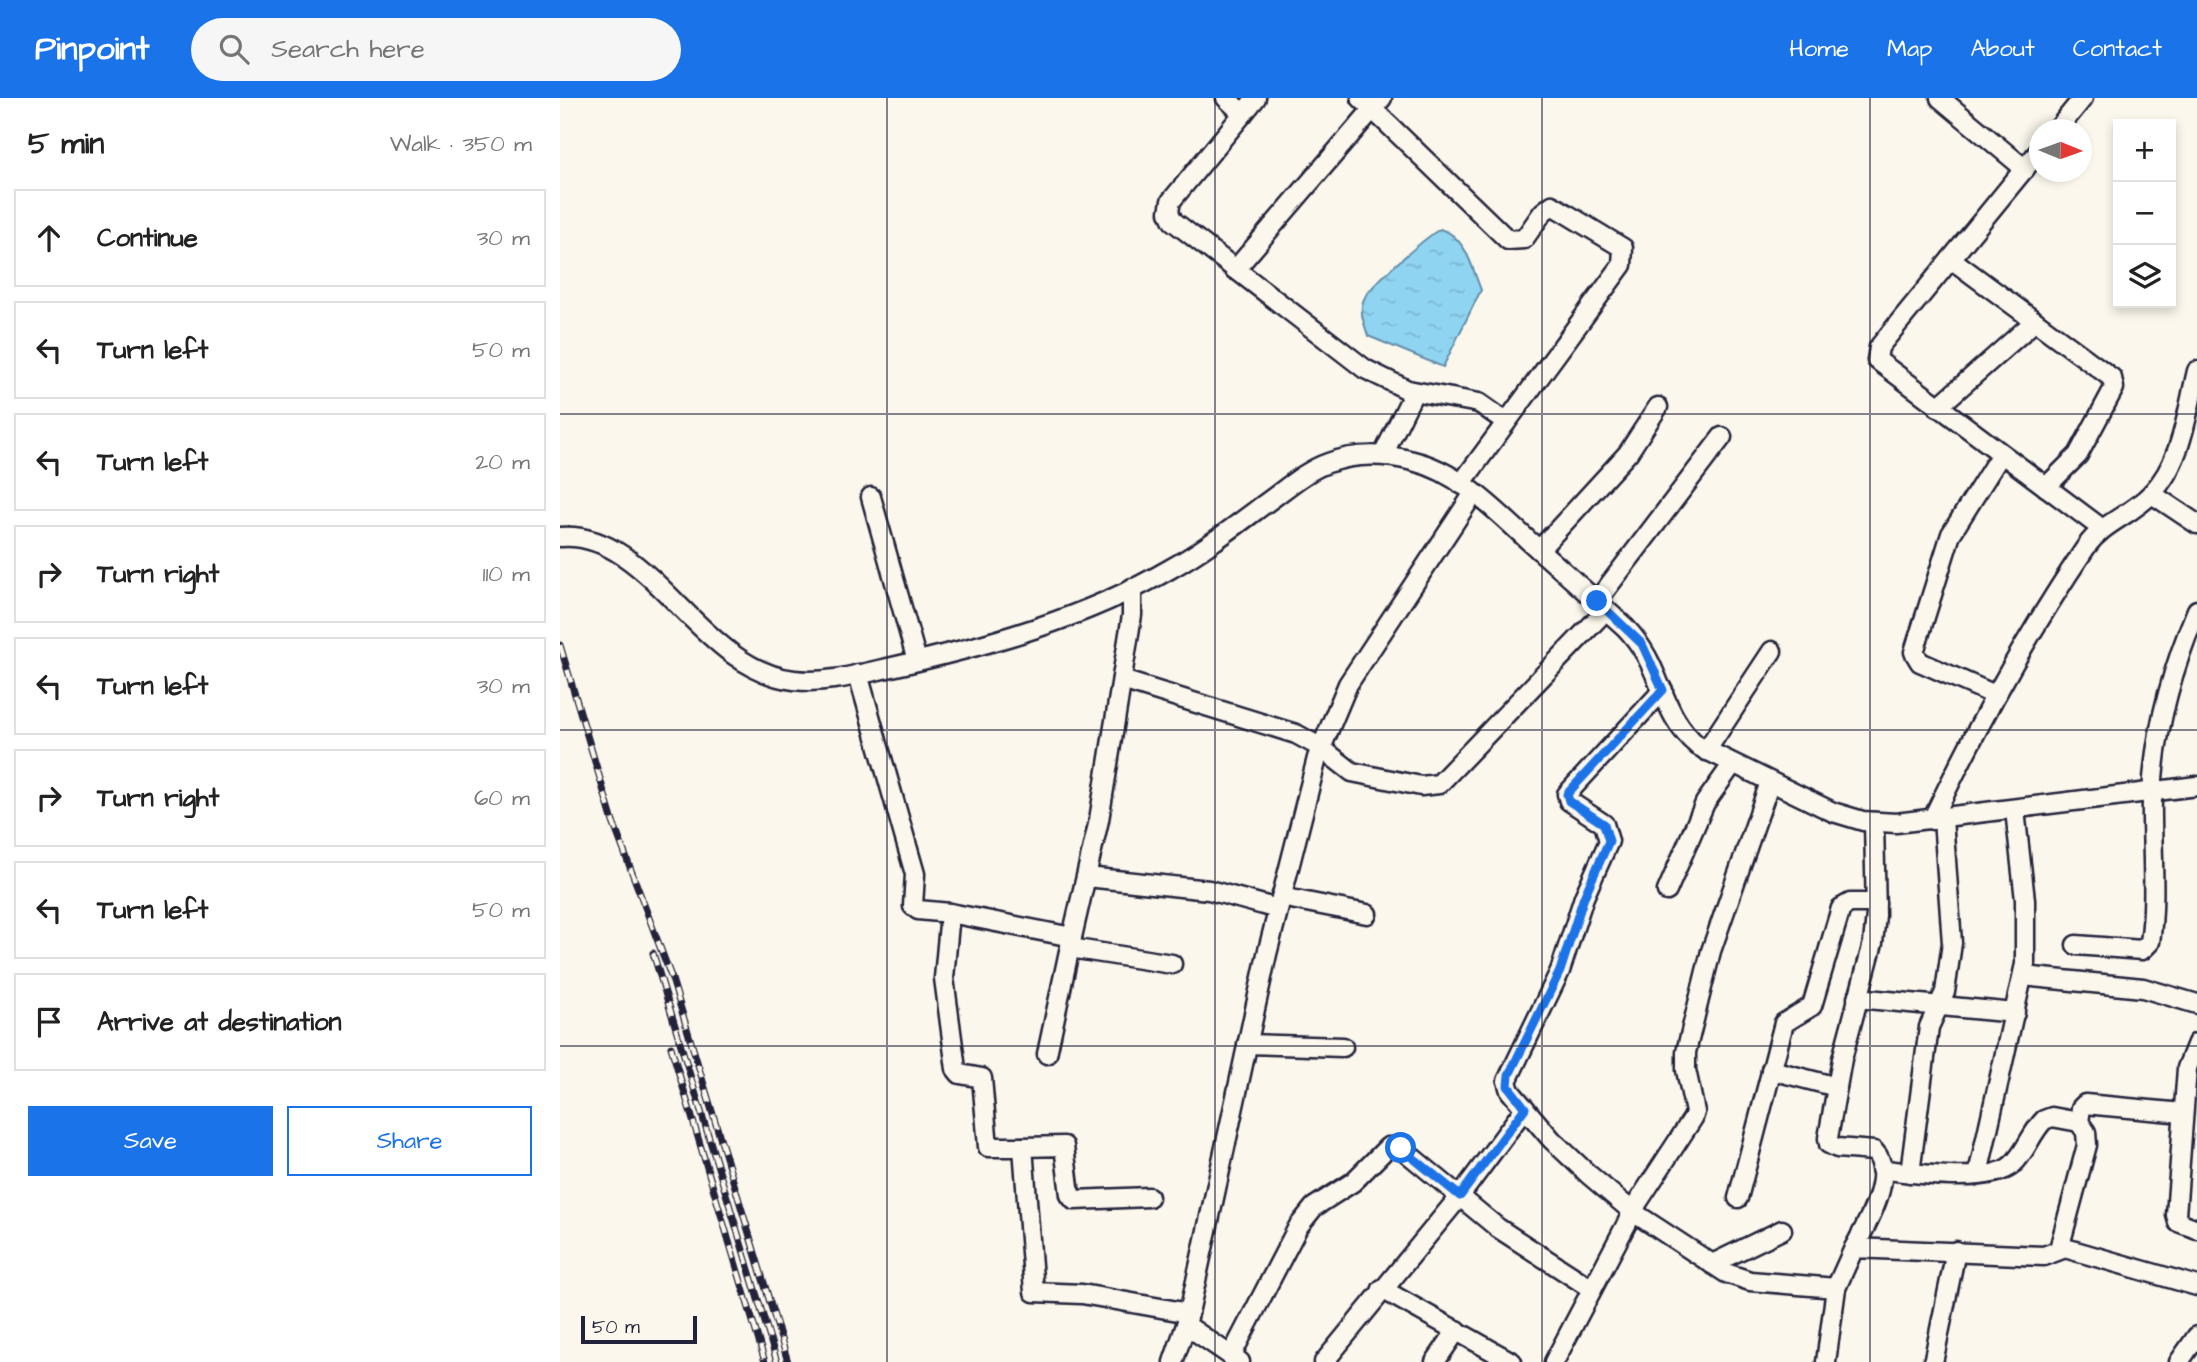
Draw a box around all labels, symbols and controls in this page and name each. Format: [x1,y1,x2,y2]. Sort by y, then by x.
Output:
search box [191,18,681,81]
text: Pinpoint [35,26,149,72]
icon: search [215,30,253,68]
text: Search here [271,31,425,67]
text: Home [1789,32,1849,66]
text: Map [1887,32,1932,66]
text: About [1970,32,2035,66]
text: Contact [2073,32,2162,66]
north arrow [2029,119,2092,182]
map controls [2113,119,2176,308]
button: + [2113,119,2176,182]
text: 5 min [28,123,104,165]
text: Walk · 350 m [390,128,532,160]
button: − [2113,182,2176,245]
icon: ahead [30,219,68,257]
text: Continue [97,220,198,256]
text: 30 m [477,222,530,254]
button: layers [2113,245,2176,308]
icon: left [30,331,68,369]
text: Turn left [97,332,208,368]
text: 50 m [472,334,530,366]
icon: left [30,443,68,481]
text: Turn left [97,444,208,480]
text: 20 m [475,446,530,478]
icon: right [30,555,68,593]
text: Turn right [97,556,219,592]
text: 110 m [482,558,530,590]
route end [1581,585,1612,616]
icon: left [30,667,68,705]
text: Turn left [97,668,208,704]
text: 30 m [477,670,530,702]
icon: right [30,779,68,817]
text: Turn right [97,780,219,816]
text: 60 m [474,782,530,814]
icon: left [30,891,68,929]
text: Turn left [97,892,208,928]
text: 50 m [472,894,530,926]
icon: arrive [30,1003,68,1041]
text: Arrive at destination [97,1004,342,1040]
button: Save [28,1106,273,1176]
button: Share [287,1106,532,1176]
route start [1385,1132,1416,1163]
scale bar [581,1313,696,1345]
text: 50 m [592,1314,640,1341]

